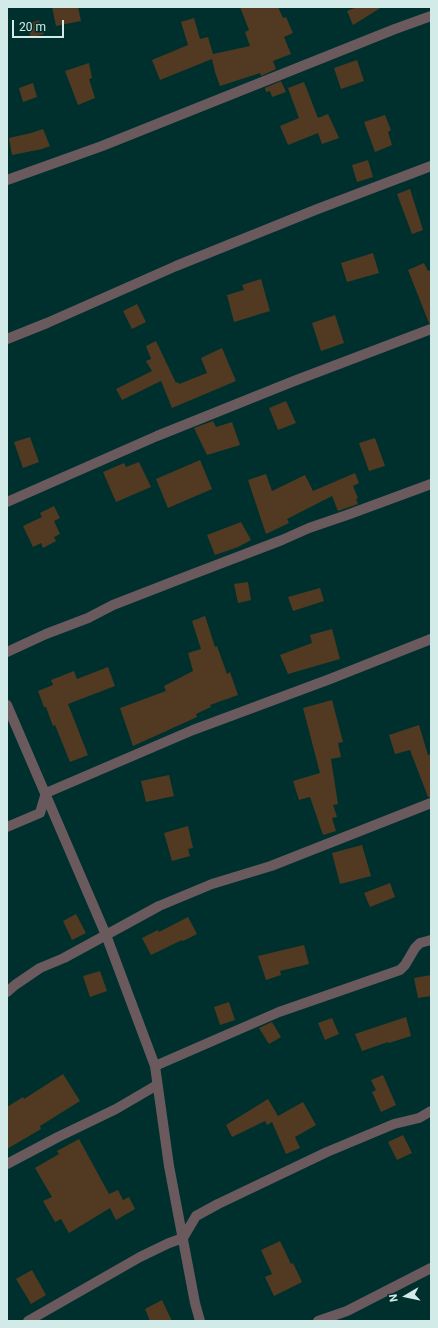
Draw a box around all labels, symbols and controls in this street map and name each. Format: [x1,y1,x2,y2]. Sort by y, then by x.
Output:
scale bar [14,12,66,38]
text: 20 m [19,20,46,34]
north arrow [386,1276,426,1316]
text: N [387,1293,401,1303]

